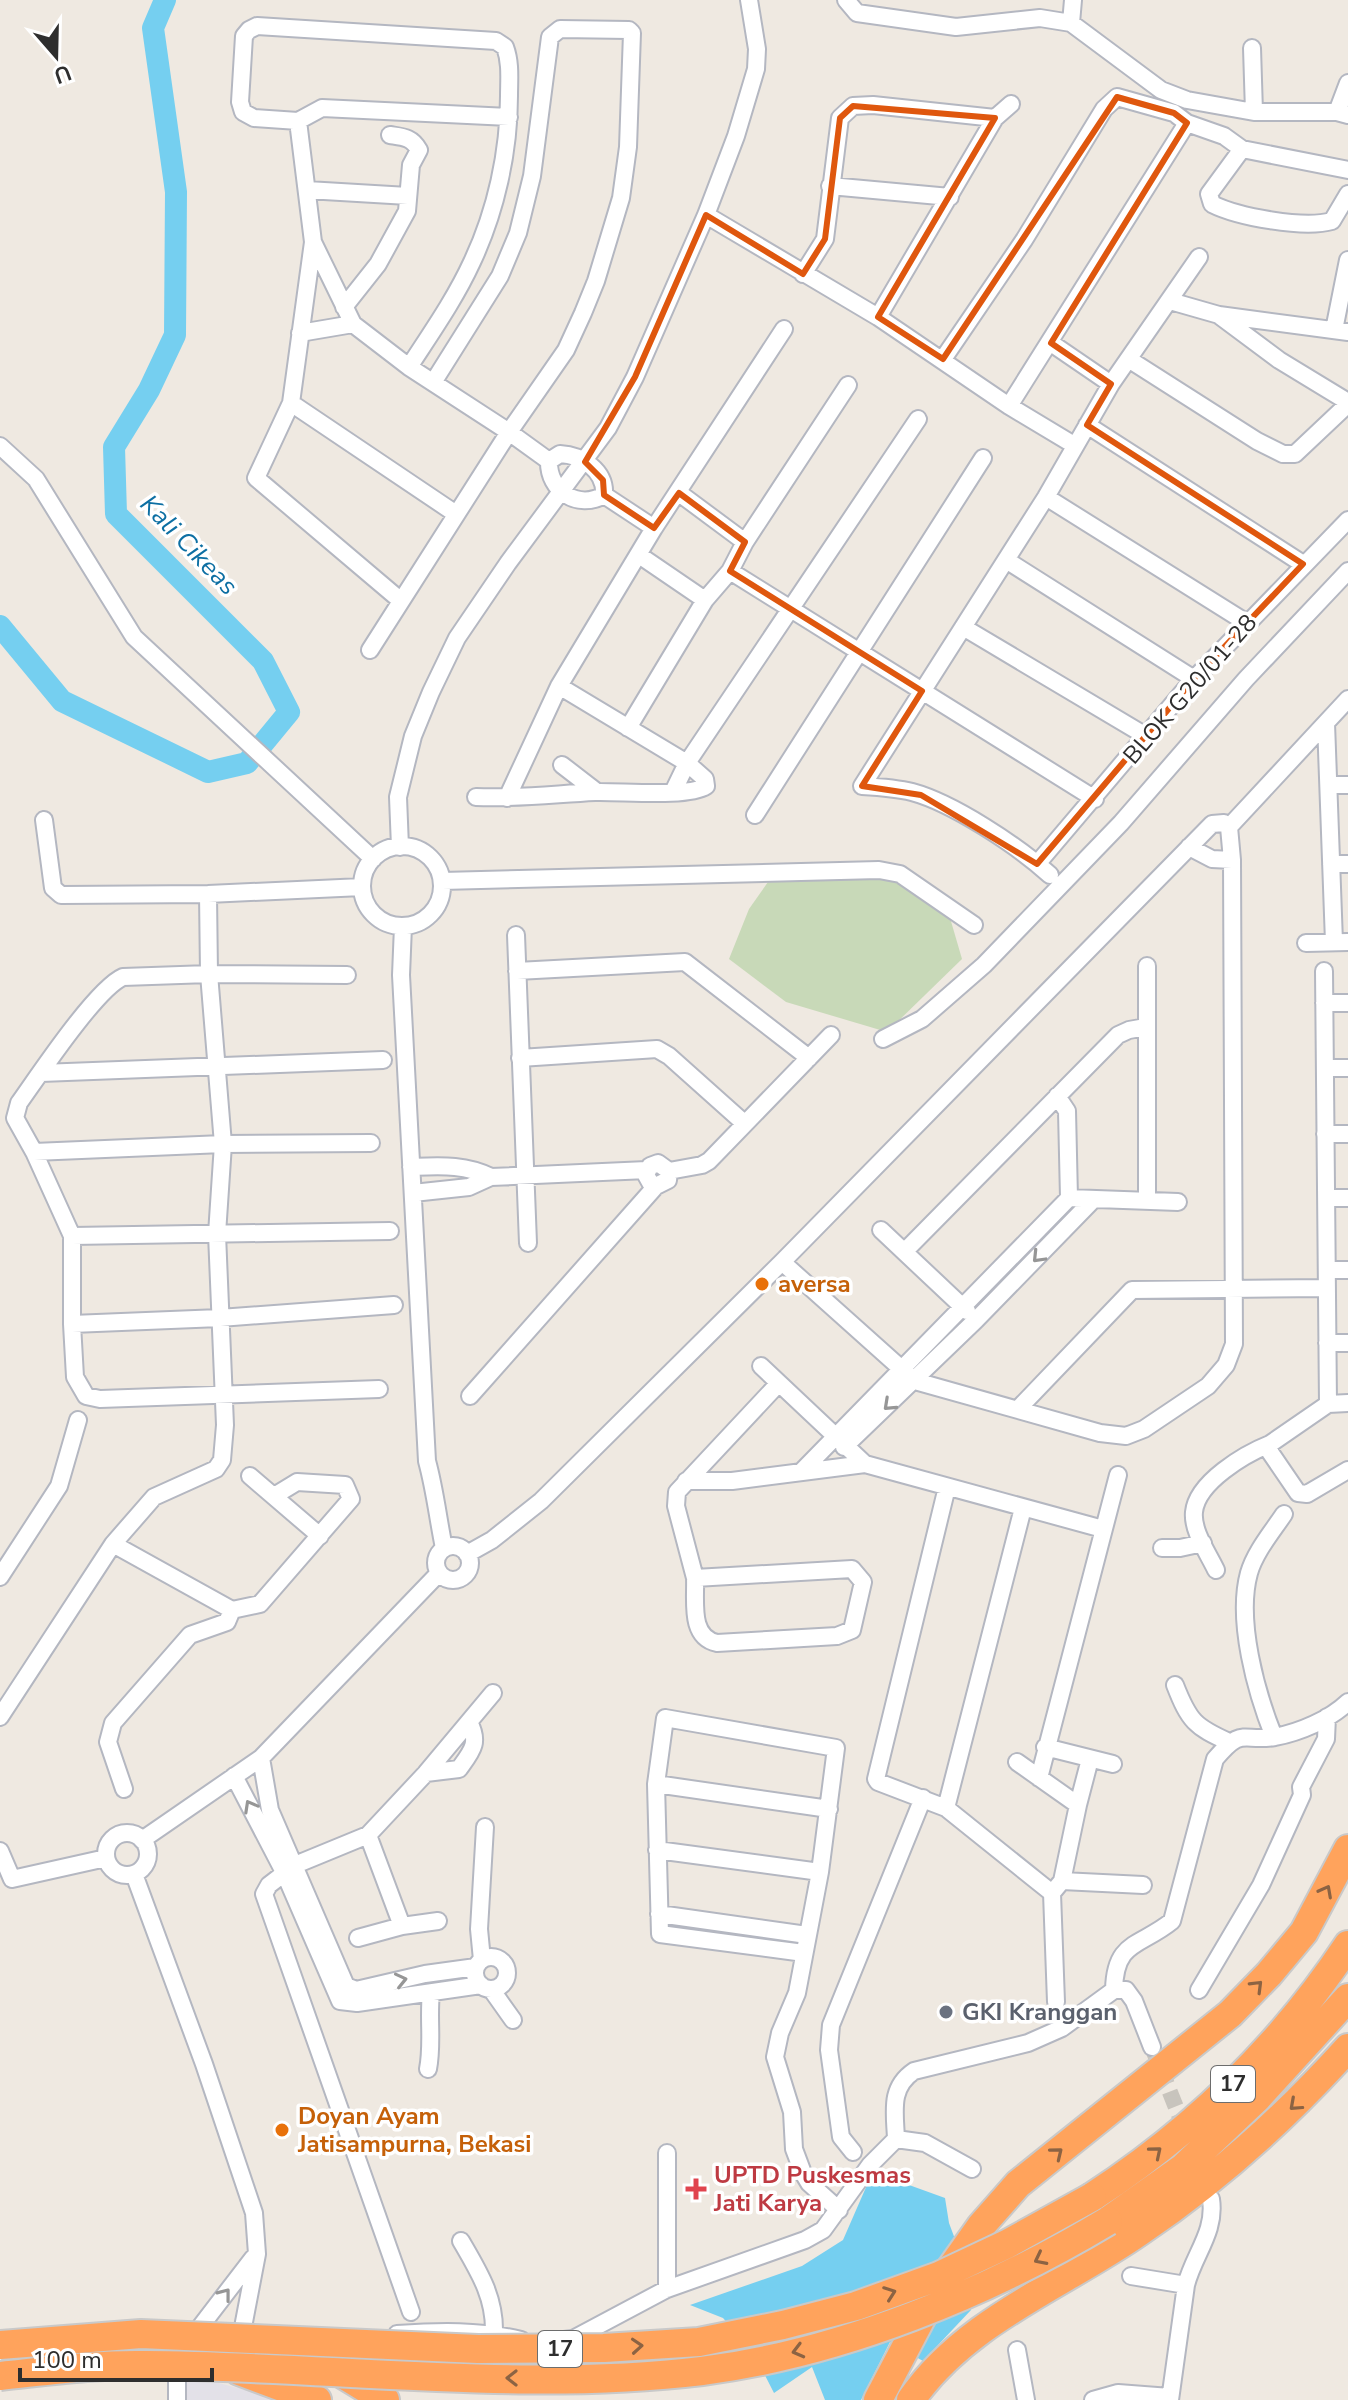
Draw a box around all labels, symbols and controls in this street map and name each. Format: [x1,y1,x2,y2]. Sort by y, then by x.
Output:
north arrow [16,16,96,96]
text: U [50,57,75,91]
water label: Kali Cikeas [132,487,246,603]
street label: BLOK G20/01-28 [1116,607,1264,771]
one-way arrow [1032,1248,1047,1262]
place label: aversa [778,1268,851,1300]
marker: aversa [753,1275,771,1293]
one-way arrow [884,1396,898,1410]
one-way arrow [244,1800,260,1814]
one-way arrow [1317,1884,1332,1899]
one-way arrow [393,1972,407,1989]
one-way arrow [1247,1981,1262,1995]
place label: GKI Kranggan [962,1996,1117,2028]
marker: GKI Kranggan [937,2003,955,2021]
road number: 17 [1211,2066,1255,2102]
one-way arrow [1289,2095,1304,2109]
place label: Doyan Ayam Jatisampurna, Bekasi [297,2100,531,2160]
marker: Doyan Ayam Jatisampurna, Bekasi [273,2121,291,2139]
one-way arrow [1147,2147,1161,2162]
one-way arrow [1048,2148,1063,2162]
place label: UPTD Puskesmas Jati Karya [713,2159,911,2219]
marker: UPTD Puskesmas Jati Karya [685,2178,707,2200]
one-way arrow [1034,2249,1049,2264]
one-way arrow [883,2286,897,2303]
one-way arrow [216,2288,230,2303]
road number: 17 [538,2331,582,2367]
scale bar [20,2332,212,2382]
one-way arrow [631,2338,644,2355]
one-way arrow [792,2341,805,2358]
text: 100 m [32,2344,102,2376]
one-way arrow [505,2369,518,2387]

